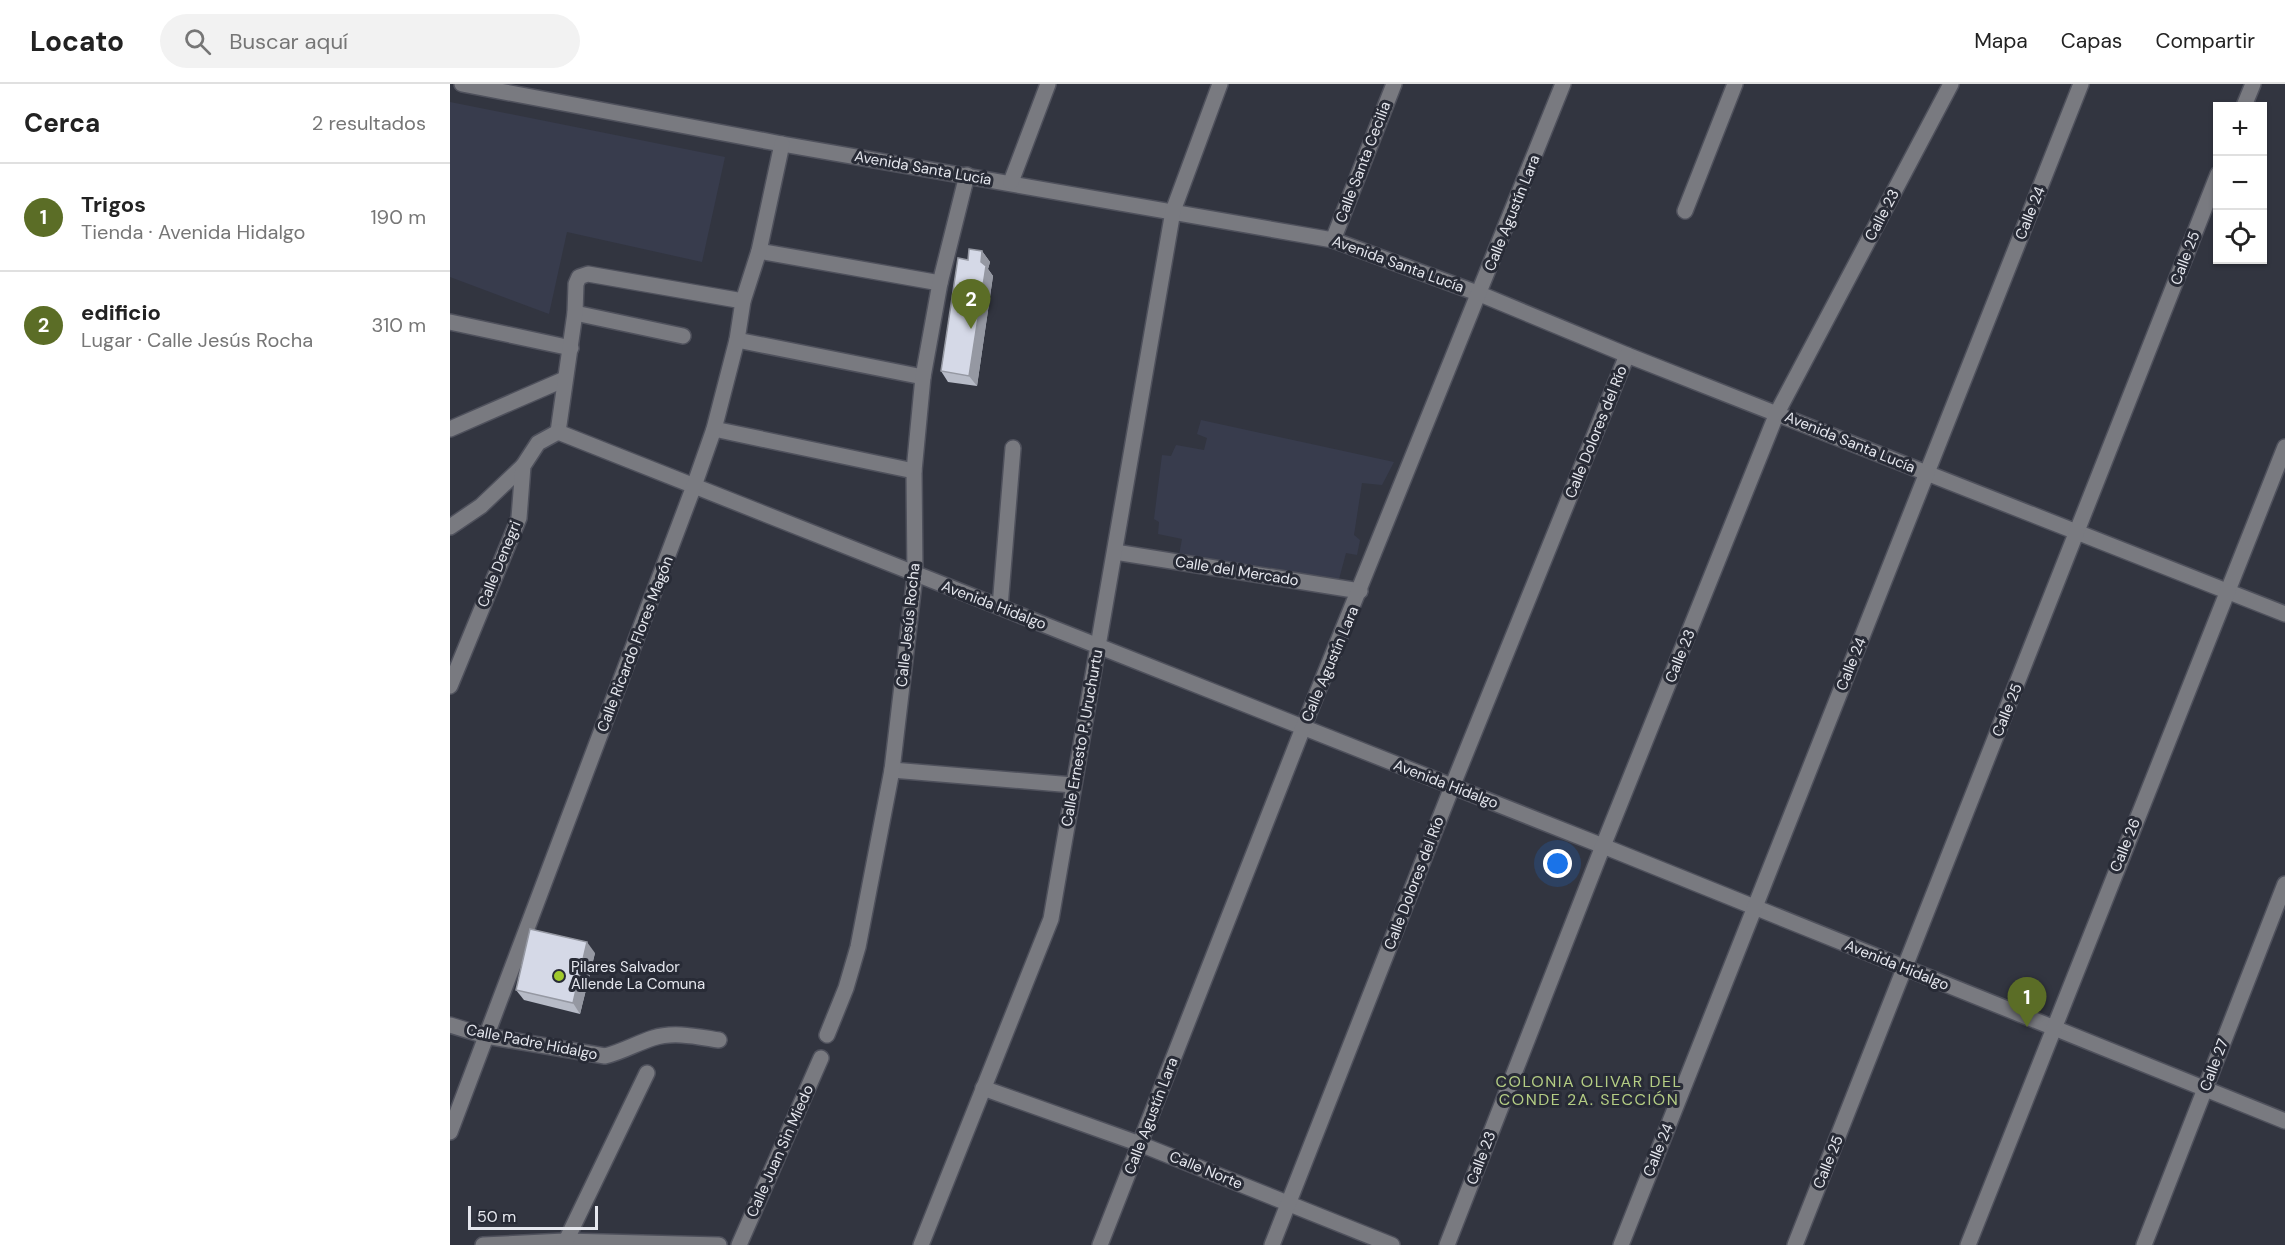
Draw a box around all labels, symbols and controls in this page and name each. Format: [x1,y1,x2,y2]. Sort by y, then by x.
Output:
search box [160,14,580,68]
text: Locato [30,23,124,60]
icon: search [181,25,214,58]
text: Buscar aquí [229,27,348,56]
text: Mapa [1974,27,2028,55]
text: Capas [2061,27,2122,55]
text: Compartir [2155,27,2255,55]
street label: Calle Santa Cecilia [1331,99,1395,225]
map controls [2213,102,2267,264]
button: + [2213,102,2267,156]
text: Cerca [24,106,100,140]
text: 2 resultados [312,110,426,136]
street label: Avenida Santa Lucía [853,146,993,190]
street label: Calle Agustín Lara [1480,152,1544,274]
button: − [2213,156,2267,210]
street label: Calle 24 [2010,183,2050,243]
street label: Calle 23 [1860,186,1904,244]
text: Trigos [81,190,146,219]
text: 1 [40,204,47,230]
text: 190 m [370,204,426,230]
button: locate [2213,210,2267,264]
text: Tienda · Avenida Hidalgo [81,219,305,245]
street label: Calle 25 [2166,228,2204,288]
street label: Avenida Santa Lucía [1329,231,1467,297]
pin: 2 [952,280,990,329]
text: edificio [81,298,161,327]
text: 2 [38,312,49,338]
text: 310 m [371,312,426,338]
text: Lugar · Calle Jesús Rocha [81,327,313,353]
street label: Calle Dolores del Río [1560,363,1632,501]
street label: Avenida Santa Lucía [1782,407,1918,477]
street label: Calle Denegri [473,518,525,610]
street label: Calle del Mercado [1174,551,1300,591]
street label: Calle Ricardo Flores Magón [592,553,678,735]
street label: Calle Jesús Rocha [892,562,924,688]
street label: Avenida Hidalgo [939,576,1049,634]
street label: Calle Agustín Lara [1297,603,1363,725]
street label: Calle 23 [1660,626,1700,686]
street label: Calle 24 [1831,634,1871,694]
street label: Calle Ernesto P. Uruchurtu [1057,648,1107,828]
street label: Calle 25 [1987,680,2027,740]
street label: Avenida Hidalgo [1391,755,1501,813]
street label: Calle Dolores del Río [1379,813,1449,953]
street label: Calle 26 [2105,815,2145,875]
your location [1543,849,1572,878]
street label: Avenida Hidalgo [1842,935,1952,995]
place label: Pilares Salvador Allende La Comuna [571,957,705,994]
marker: Pilares Salvador Allende La Comuna [552,969,566,983]
pin: 1 [2008,978,2046,1027]
street label: Calle Padre Hidalgo [465,1019,600,1065]
street label: Calle 27 [2195,1036,2233,1094]
street label: Calle Agustín Lara [1119,1055,1183,1177]
district label: COLONIA OLIVAR DEL CONDE 2A. SECCIÓN [1496,1071,1682,1110]
street label: Calle Juan Sin Miedo [742,1082,818,1220]
street label: Calle 24 [1638,1120,1678,1180]
street label: Calle 23 [1462,1128,1500,1188]
street label: Calle 25 [1808,1132,1848,1192]
street label: Calle Norte [1166,1146,1246,1194]
scale bar [468,1203,598,1230]
text: 50 m [477,1206,516,1227]

